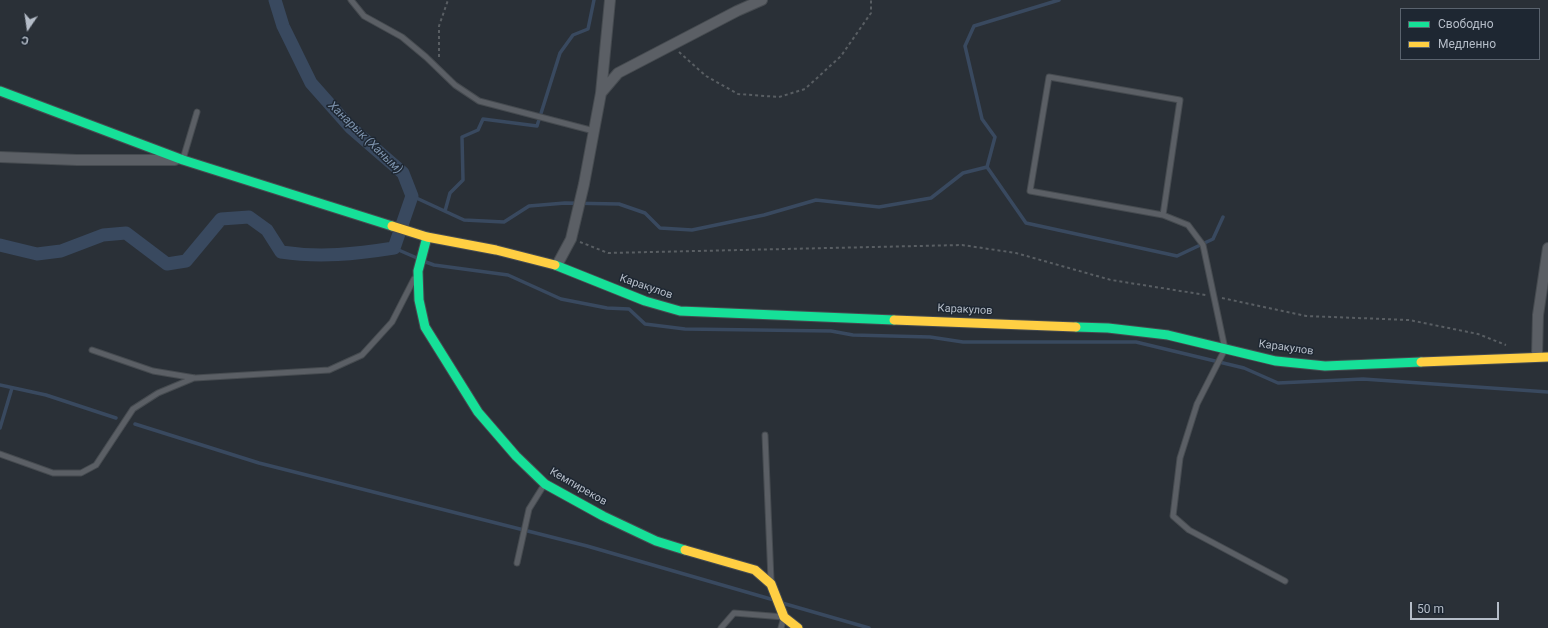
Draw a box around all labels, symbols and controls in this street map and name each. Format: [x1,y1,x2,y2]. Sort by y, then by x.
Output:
north arrow [8,8,48,48]
legend [1400,8,1540,60]
text: Свободно [1438,17,1494,31]
text: С [20,33,30,47]
text: Медленно [1438,37,1496,51]
water label: Ханарык (Ханым) [325,99,405,177]
street label: Каракулов [618,272,674,302]
street label: Каракулов [937,302,993,318]
street label: Каракулов [1258,338,1314,358]
street label: Кемпиреков [547,465,609,509]
scale bar [1412,594,1501,620]
text: 50 m [1417,602,1444,616]

